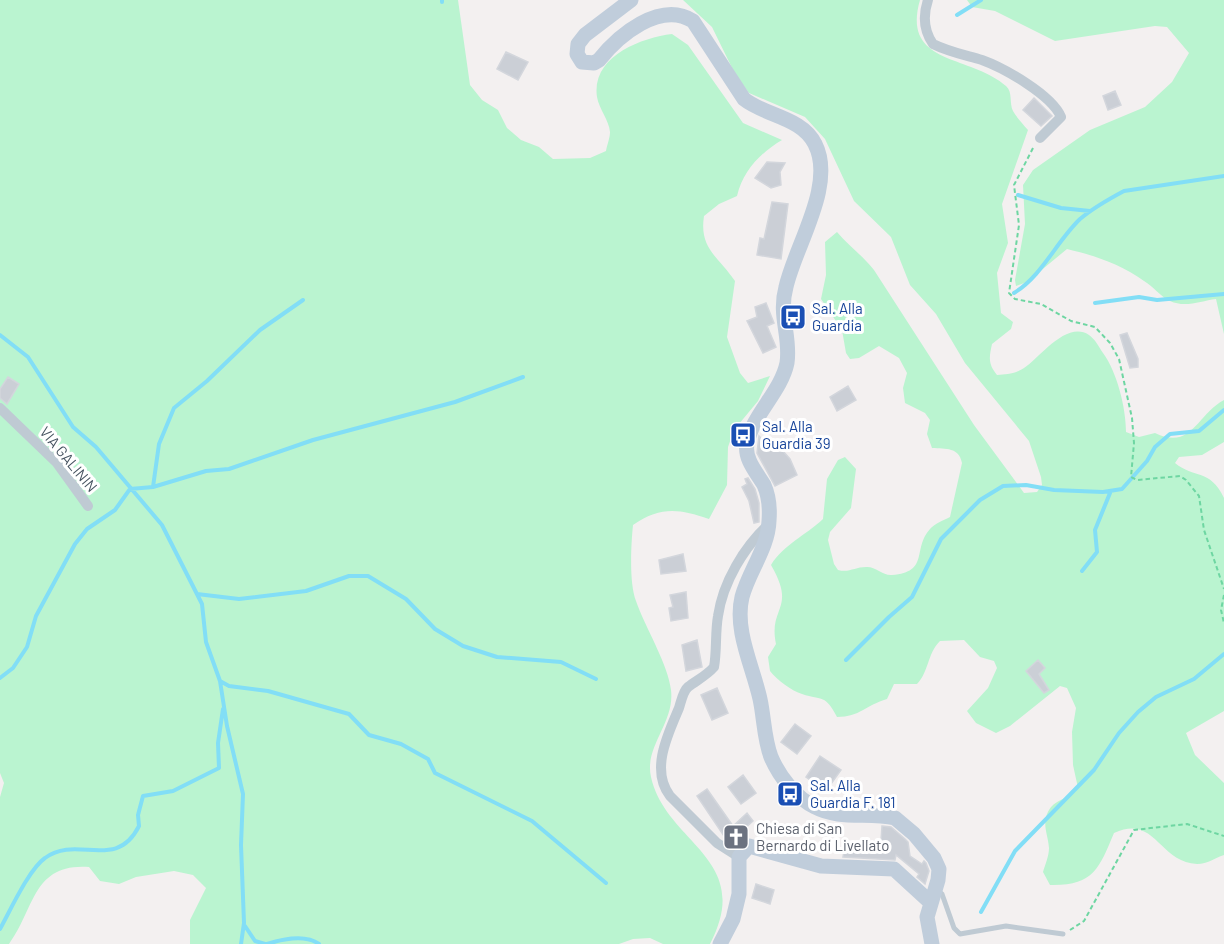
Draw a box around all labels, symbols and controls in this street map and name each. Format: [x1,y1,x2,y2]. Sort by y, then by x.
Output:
place label: Sal. Alla Guardia [812,299,863,334]
bus stop icon: Sal. Alla Guardia [778,302,808,332]
place label: Sal. Alla Guardia 39 [762,417,831,452]
bus stop icon: Sal. Alla Guardia 39 [728,420,758,450]
street label: VIA GALININ [36,423,102,495]
place label: Sal. Alla Guardia F. 181 [810,776,896,811]
bus stop icon: Sal. Alla Guardia F. 181 [775,779,805,809]
place label: Chiesa di San Bernardo di Livellato [756,819,890,854]
church icon: Chiesa di San Bernardo di Livellato [721,822,751,852]

